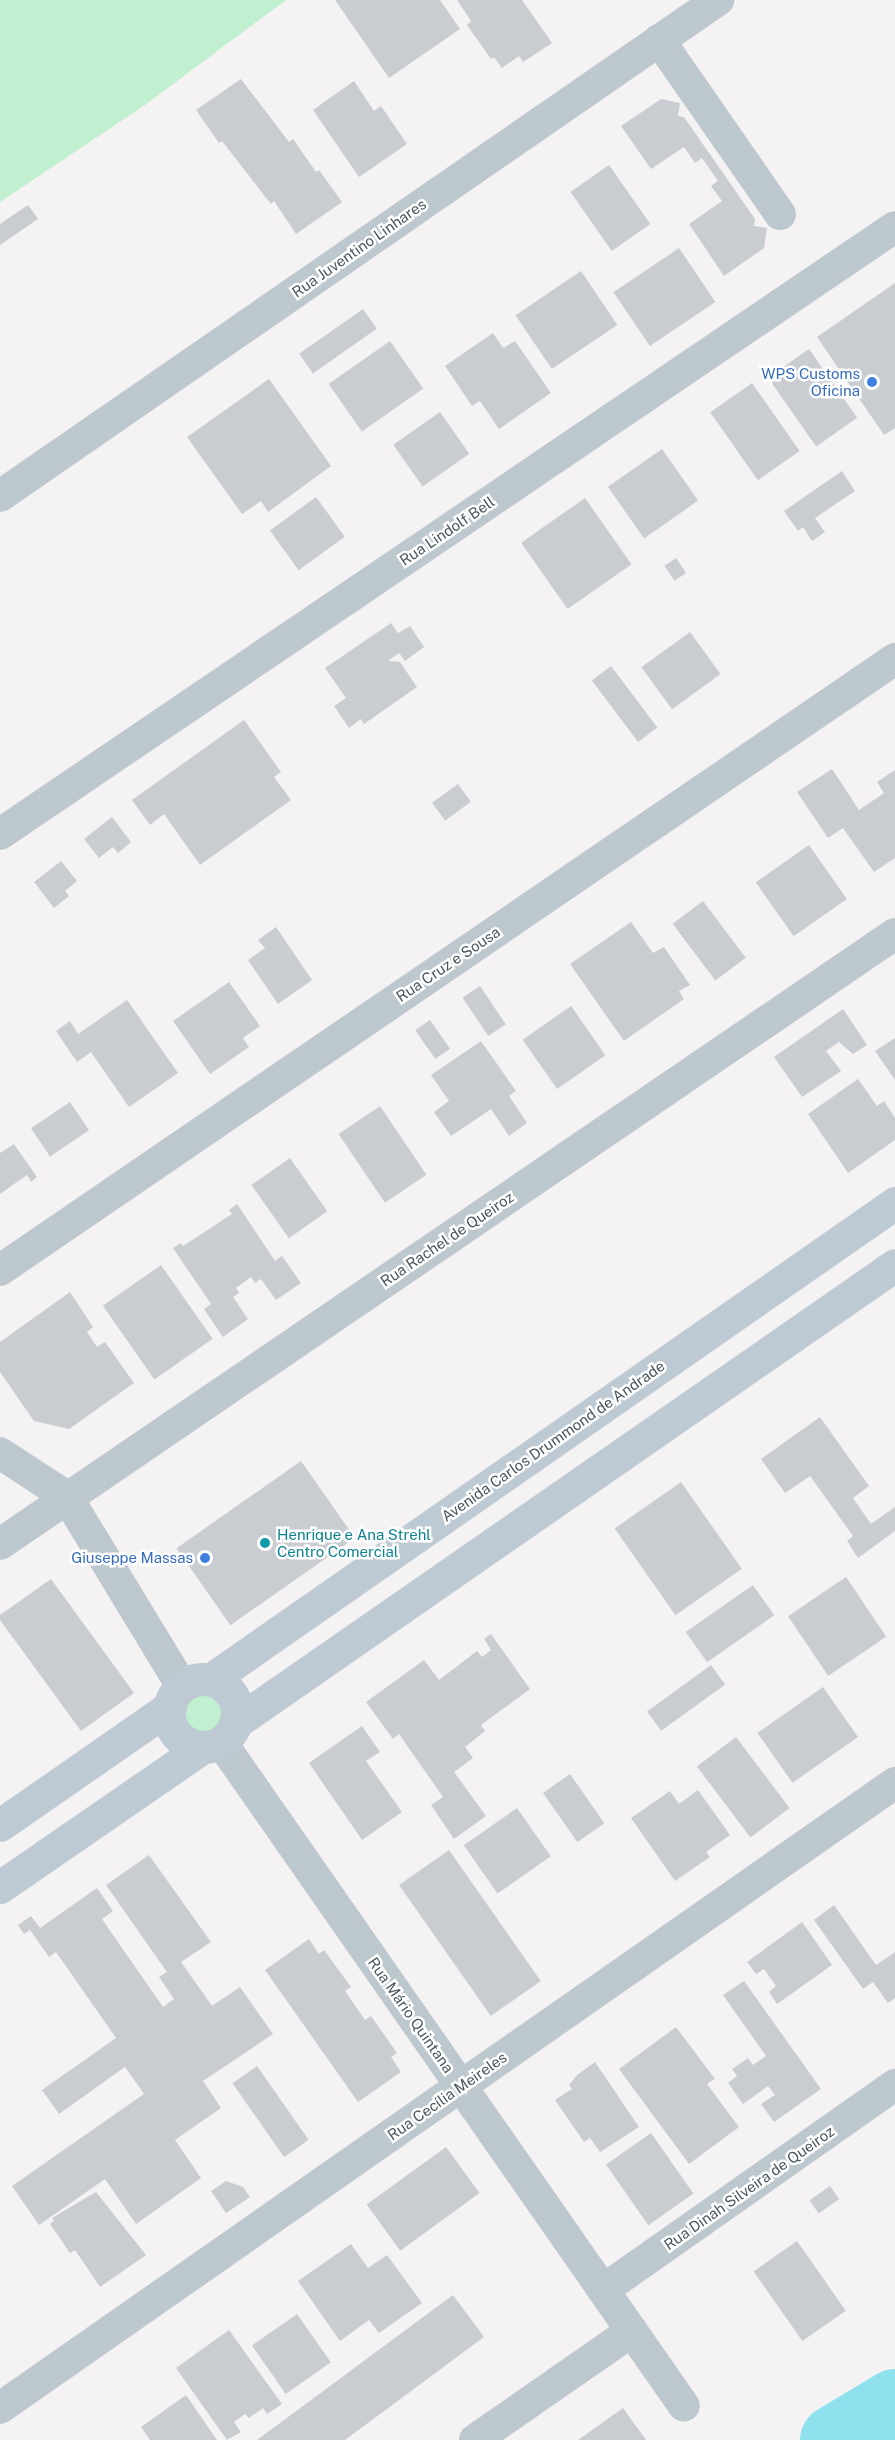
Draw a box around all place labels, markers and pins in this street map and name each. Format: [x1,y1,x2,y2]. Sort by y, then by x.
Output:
place label: WPS Customs Oficina [761,364,860,399]
marker: WPS Customs Oficina [865,375,879,389]
place label: Henrique e Ana Strehl Centro Comercial [277,1525,431,1560]
marker: Henrique e Ana Strehl Centro Comercial [258,1536,272,1550]
place label: Giuseppe Massas [71,1549,193,1567]
marker: Giuseppe Massas [198,1551,212,1565]

